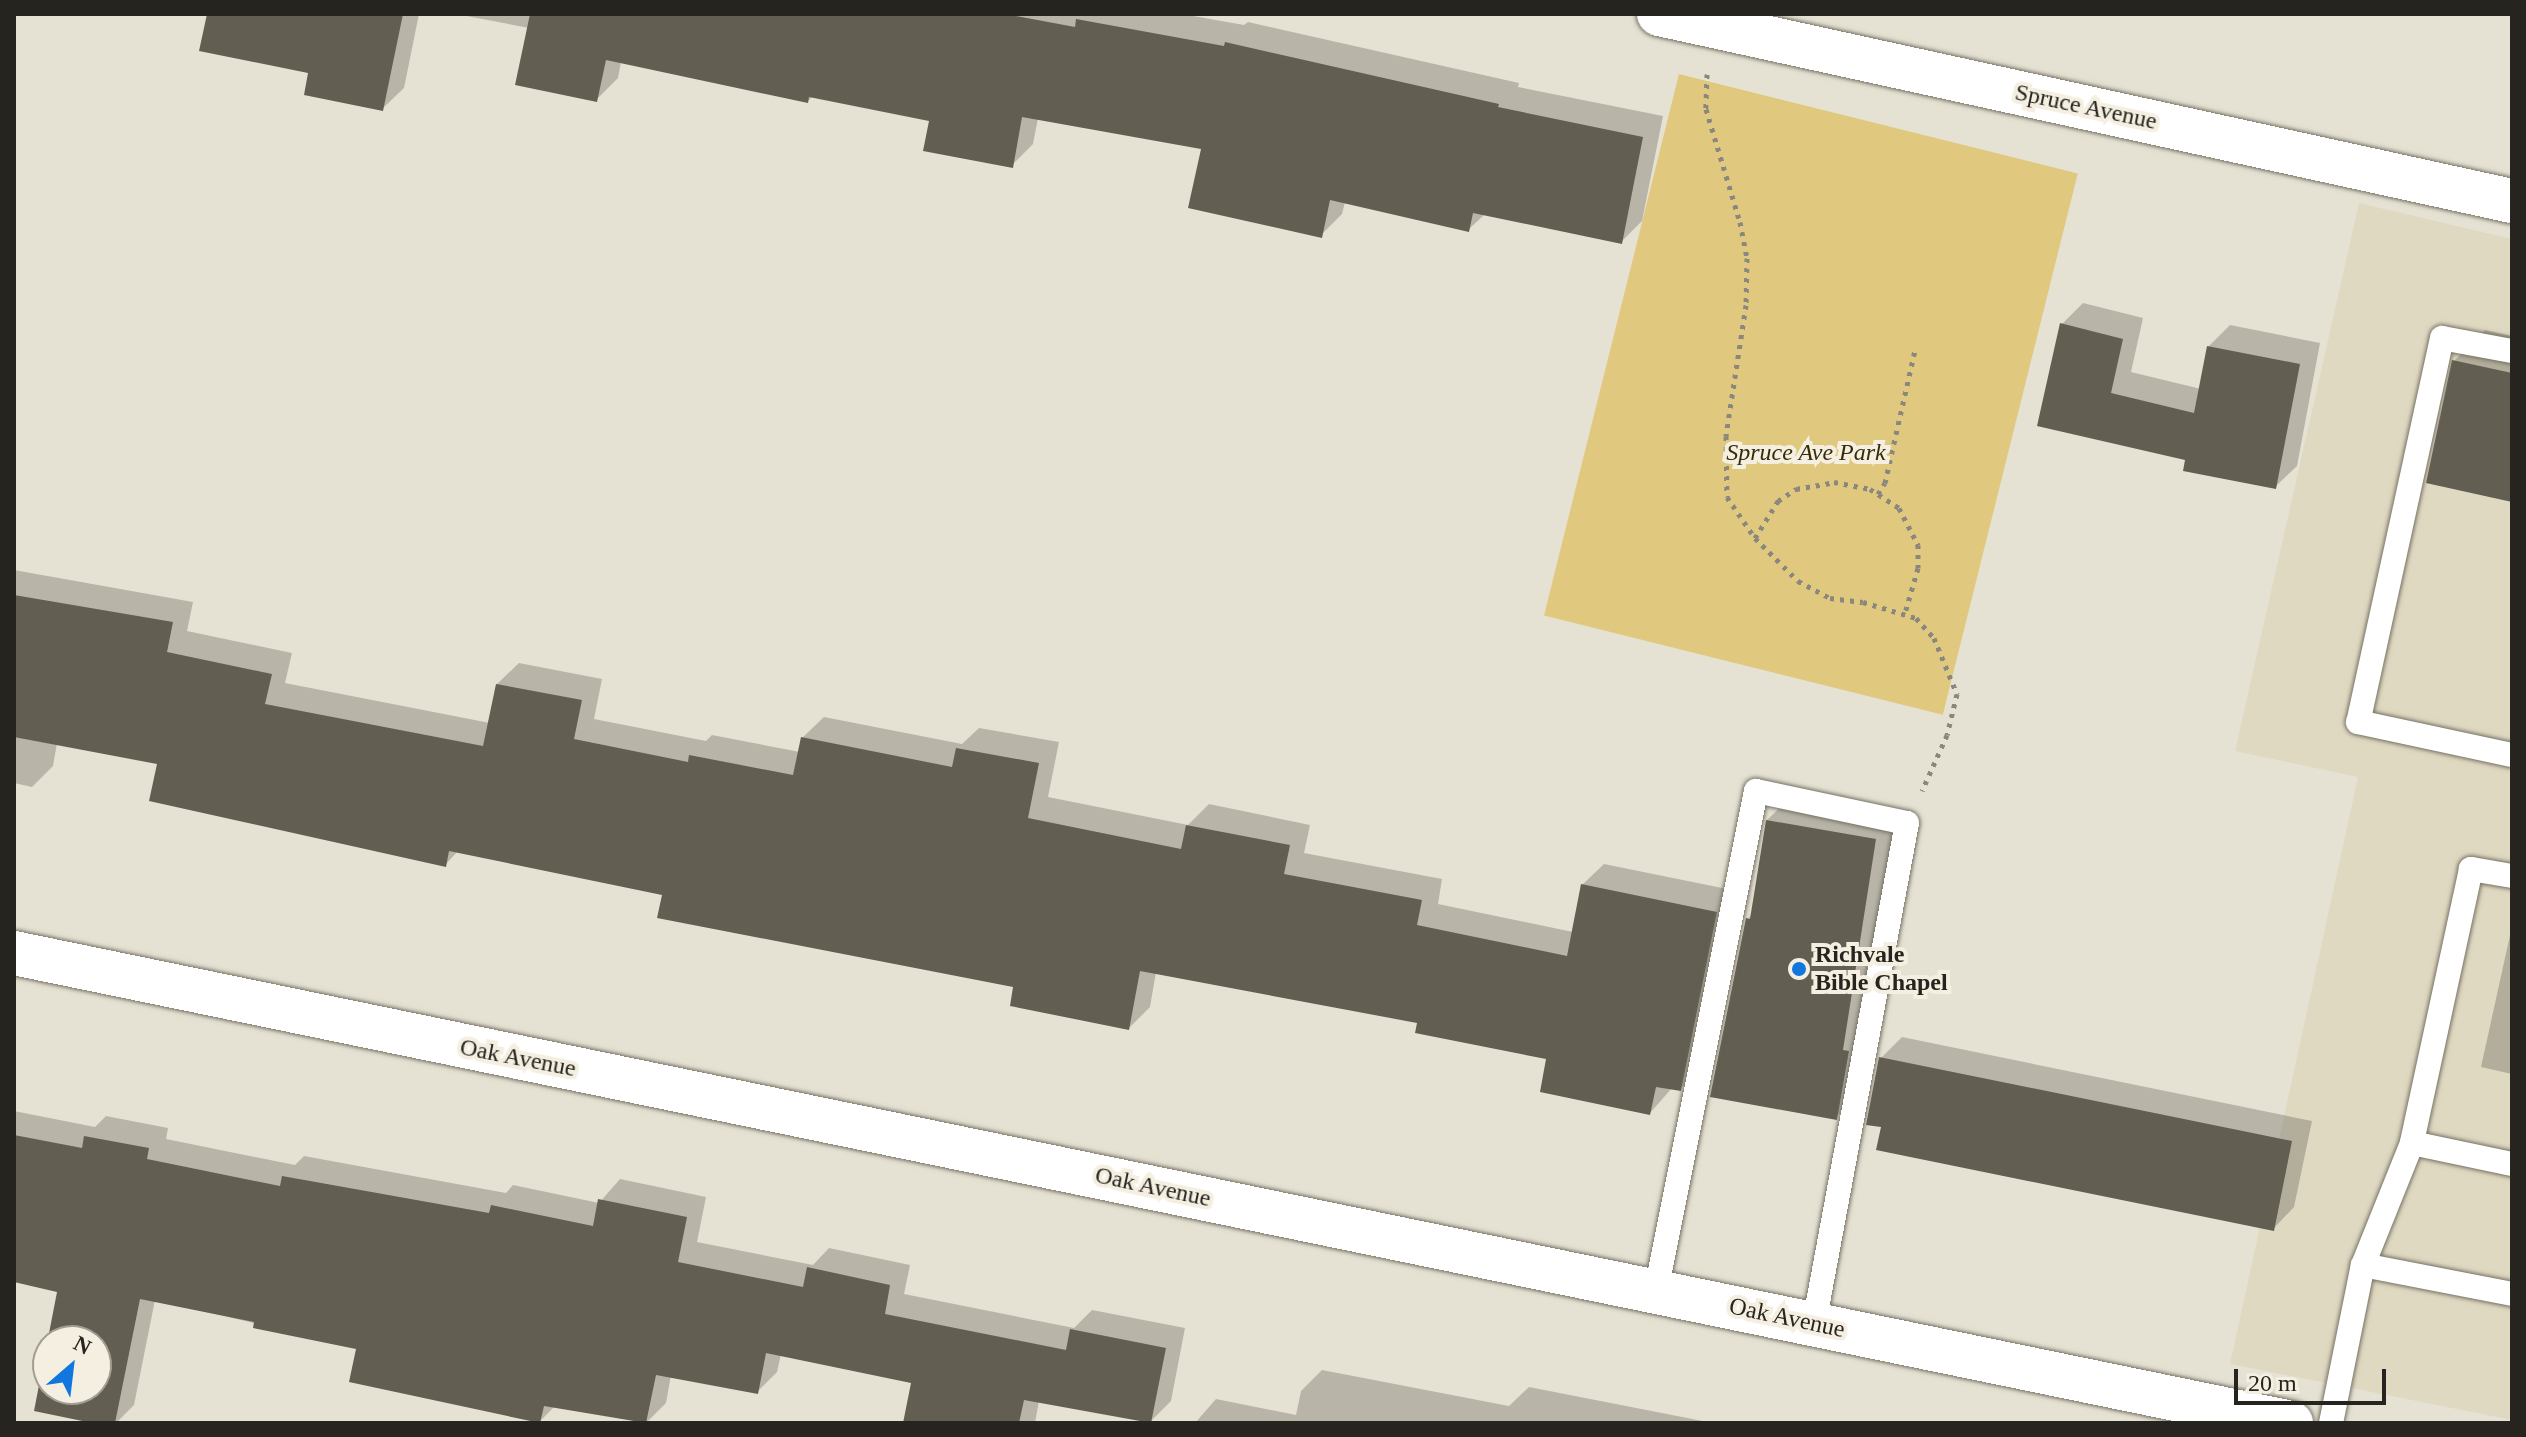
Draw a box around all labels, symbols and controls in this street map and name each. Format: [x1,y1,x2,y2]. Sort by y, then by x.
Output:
street label: Spruce Avenue [2012,78,2160,136]
park label: Spruce Ave Park [1726,439,1886,467]
place label: Richvale Bible Chapel [1815,941,1948,997]
marker: Richvale Bible Chapel [1790,960,1808,978]
street label: Oak Avenue [457,1033,579,1083]
street label: Oak Avenue [1092,1161,1214,1213]
street label: Oak Avenue [1726,1292,1848,1344]
north arrow [32,1325,112,1405]
text: N [70,1330,95,1360]
scale bar [2238,1353,2390,1403]
text: 20 m [2248,1370,2297,1396]

